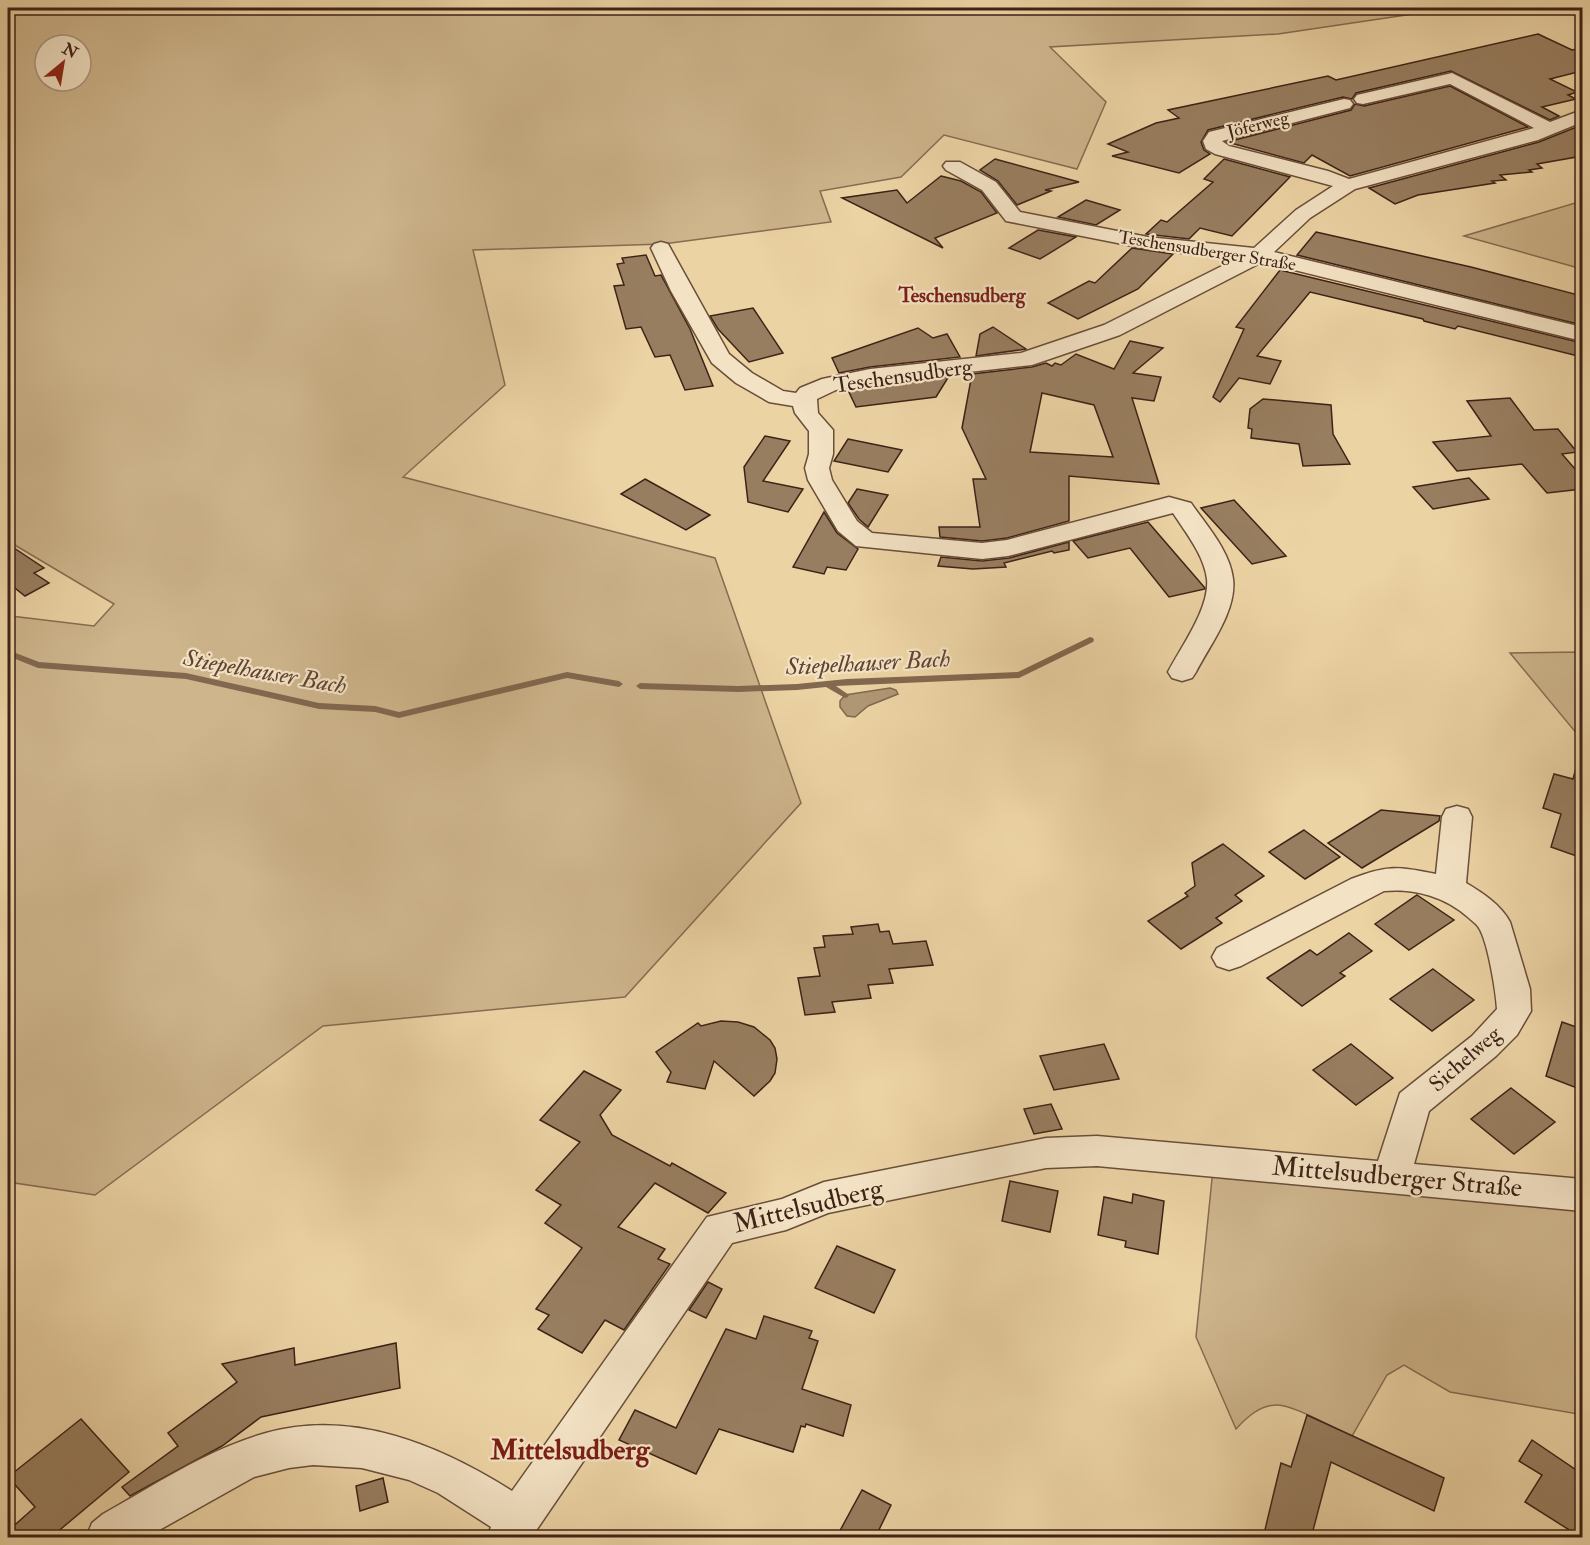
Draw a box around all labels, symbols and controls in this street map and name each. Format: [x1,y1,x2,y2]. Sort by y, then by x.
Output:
north arrow [33,33,93,93]
text: N [58,38,82,63]
street label: Jöferweg [1224,106,1292,144]
street label: Teschensudberger Straße [1116,226,1298,276]
district label: Teschensudberg [897,283,1027,309]
street label: Teschensudberg [832,352,975,400]
water label: Stiepelhauser Bach [180,642,349,702]
water label: Stiepelhauser Bach [784,643,952,683]
street label: Sichelweg [1423,1019,1508,1098]
street label: Mittelsudberger Straße [1271,1150,1523,1204]
street label: Mittelsudberg [730,1171,887,1241]
district label: Mittelsudberg [490,1433,651,1468]

